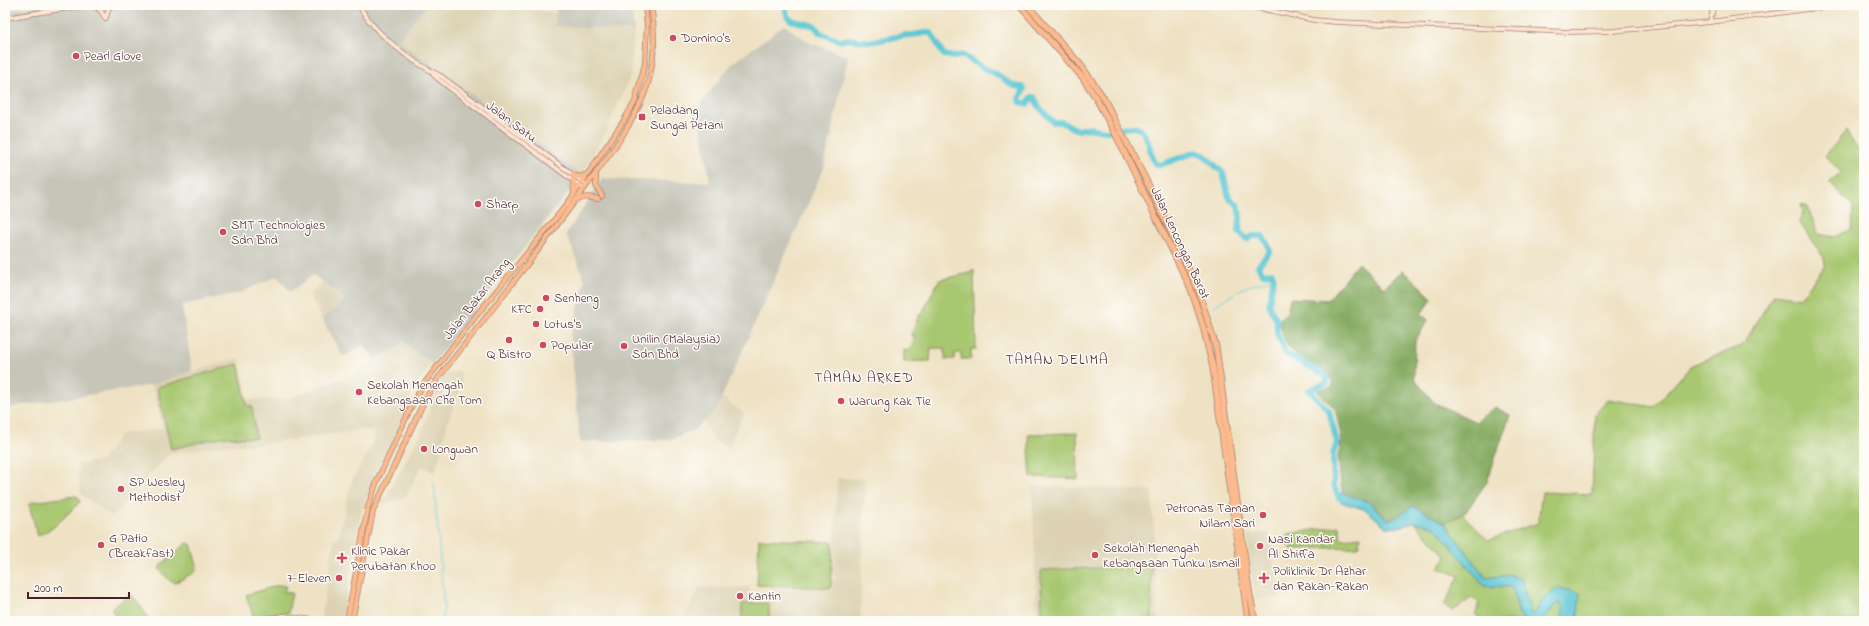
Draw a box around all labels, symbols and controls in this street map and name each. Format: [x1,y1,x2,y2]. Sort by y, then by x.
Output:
place label: Domino's [680,29,731,48]
marker: Domino's [668,33,678,43]
place label: Pearl Glove [84,47,142,66]
marker: Pearl Glove [71,51,81,61]
street label: Jalan Satu [482,97,540,147]
place label: Peladang Sungai Petani [650,101,723,136]
marker: Peladang Sungai Petani [637,112,647,122]
street label: Jalan Lencongan Barat [1145,184,1215,303]
place label: Sharp [486,195,519,214]
marker: Sharp [473,199,483,209]
place label: SMT Technologies Sdn Bhd [231,216,326,250]
marker: SMT Technologies Sdn Bhd [218,227,228,237]
street label: Jalan Bakar Arang [439,254,516,345]
place label: Senheng [554,289,599,309]
marker: Senheng [541,293,551,303]
place label: KFC [511,300,532,319]
marker: KFC [535,304,545,314]
place label: Lotus's [544,315,582,334]
marker: Lotus's [531,319,541,329]
place label: Unilin (Malaysia) Sdn Bhd [632,330,720,364]
marker: Q Bistro [504,335,514,345]
place label: Popular [551,336,593,355]
marker: Popular [538,340,548,350]
marker: Unilin (Malaysia) Sdn Bhd [619,341,629,351]
place label: Q Bistro [487,345,531,364]
district label: TAMAN DELIMA [1005,350,1109,371]
district label: TAMAN ARKED [814,368,914,389]
place label: Sekolah Menengah Kebangsaan Che Tom [367,376,482,411]
marker: Sekolah Menengah Kebangsaan Che Tom [354,387,364,397]
place label: Warung Kak Tie [849,392,931,412]
marker: Warung Kak Tie [836,396,846,406]
place label: Longwan [432,440,478,460]
marker: Longwan [419,444,429,454]
place label: SP Wesley Methodist [129,473,185,507]
marker: SP Wesley Methodist [116,484,126,494]
place label: Petronas Taman Nilam Sari [1166,499,1255,533]
marker: Petronas Taman Nilam Sari [1258,510,1268,520]
place label: G Patio (Breakfast) [109,529,174,563]
place label: Nasi Kandar Al Shiffa [1268,530,1335,564]
place label: Sekolah Menengah Kebangsaan Tunku Ismail [1103,539,1240,574]
marker: G Patio (Breakfast) [96,540,106,550]
marker: Nasi Kandar Al Shiffa [1255,541,1265,551]
place label: Klinic Pakar Perubatan Khoo [351,542,436,576]
marker: Sekolah Menengah Kebangsaan Tunku Ismail [1090,550,1100,560]
marker: Klinic Pakar Perubatan Khoo [336,552,348,564]
place label: Poliklinik Dr Azhar dan Rakan-Rakan [1273,562,1369,596]
place label: 7-Eleven [287,569,331,588]
marker: Poliklinik Dr Azhar dan Rakan-Rakan [1258,572,1270,584]
marker: 7-Eleven [334,573,344,583]
scale bar [28,574,129,600]
text: 200 m [34,580,63,598]
place label: Kantin [748,587,781,606]
marker: Kantin [735,591,745,601]

